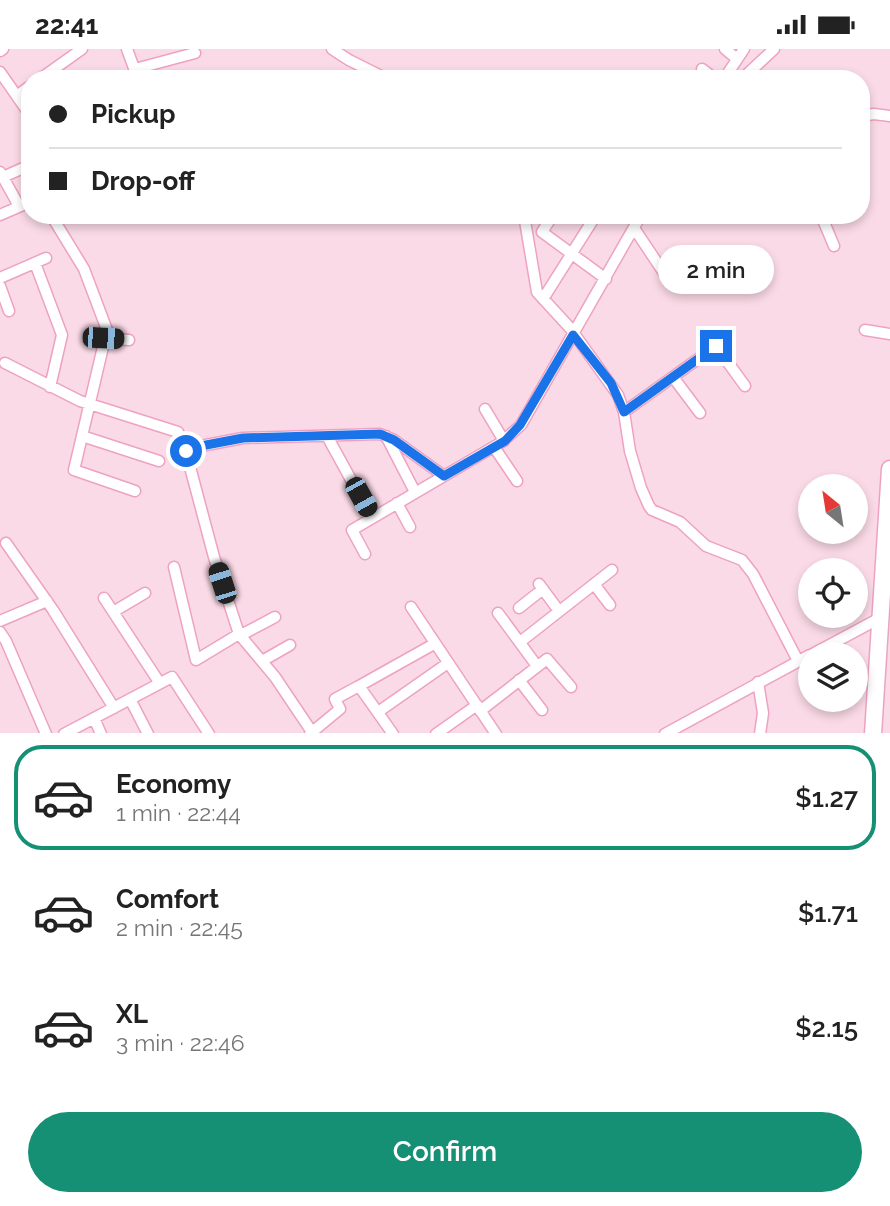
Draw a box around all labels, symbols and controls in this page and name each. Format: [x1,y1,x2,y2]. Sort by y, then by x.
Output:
text: 22:41 [35,10,98,40]
text: Pickup [91,99,176,129]
text: Drop-off [91,166,195,196]
callout: 2 min [658,245,774,293]
text: 2 min [687,256,745,283]
car [82,326,125,350]
route end [700,330,732,362]
route start [170,435,202,467]
car [342,474,381,520]
north arrow [798,474,868,544]
map controls [798,474,868,712]
button: locate [798,558,868,628]
car [206,560,239,606]
button: layers [798,642,868,712]
icon: car [32,766,95,829]
text: Economy [116,769,231,799]
text: $1.27 [795,783,858,813]
text: 1 min · 22:44 [116,799,241,826]
icon: car [32,881,95,944]
text: Comfort [116,884,219,914]
text: $1.71 [798,898,858,928]
text: 2 min · 22:45 [116,914,243,941]
icon: car [32,996,95,1059]
text: XL [116,999,148,1029]
text: $2.15 [795,1013,858,1043]
text: 3 min · 22:46 [116,1029,245,1056]
button: Confirm [28,1112,862,1192]

